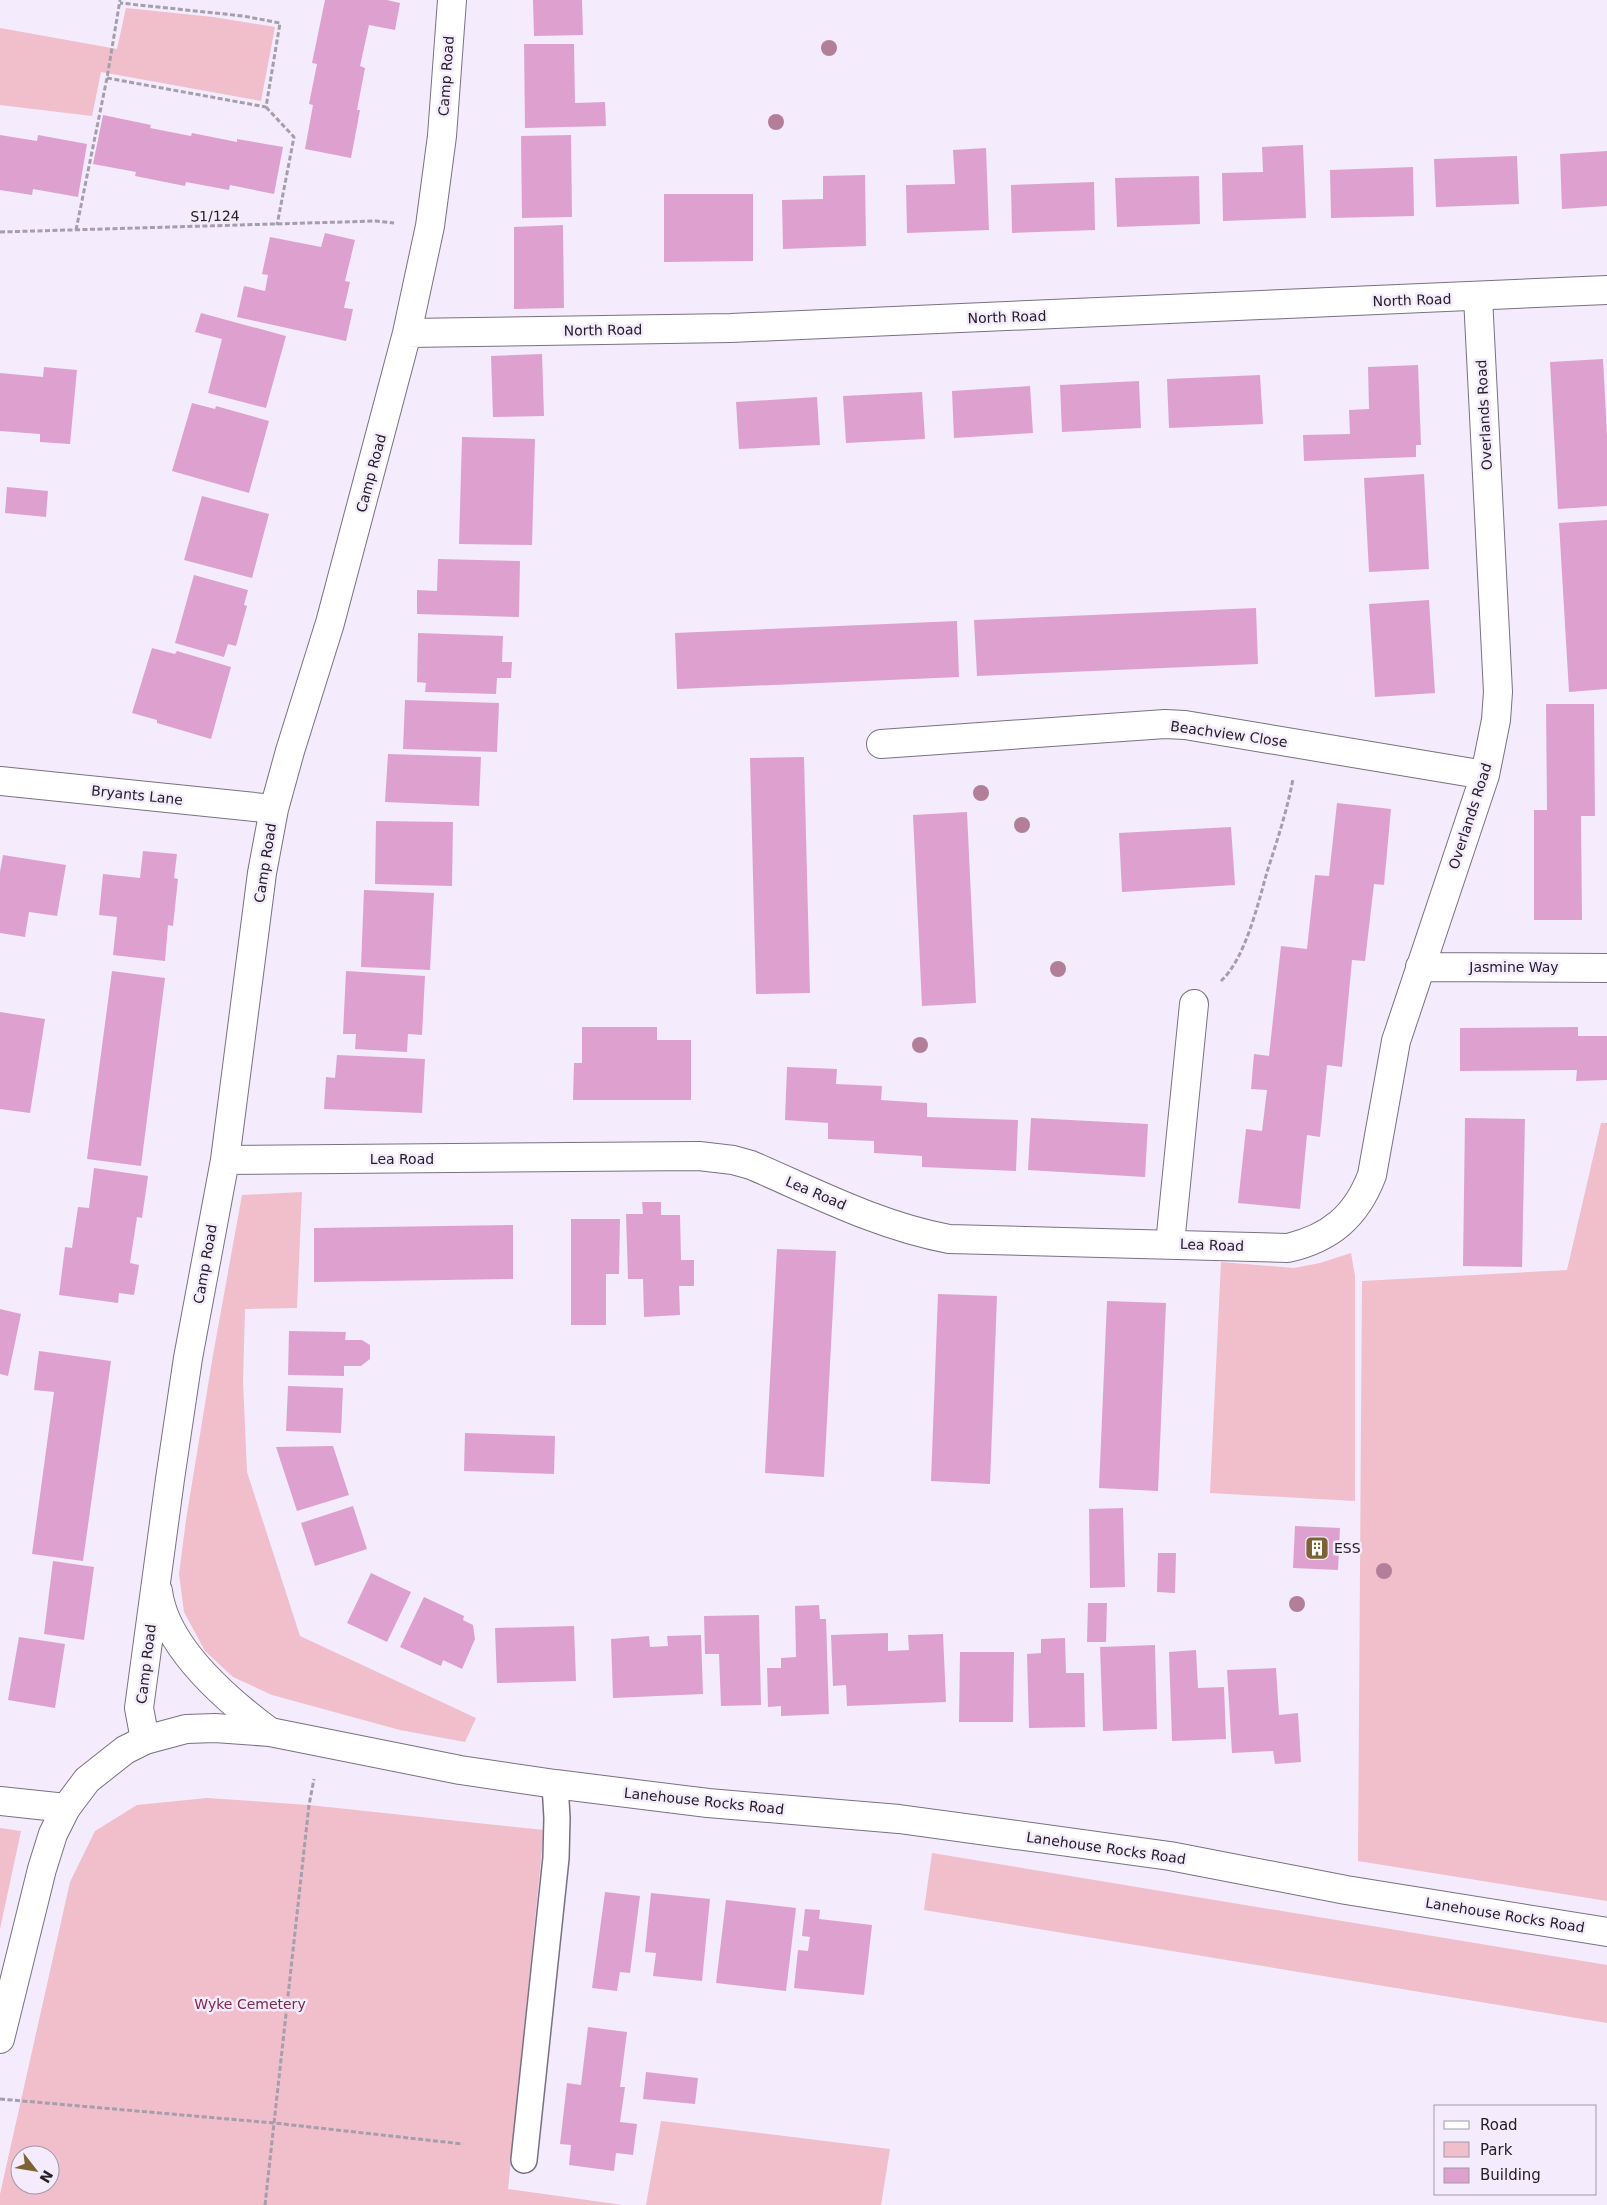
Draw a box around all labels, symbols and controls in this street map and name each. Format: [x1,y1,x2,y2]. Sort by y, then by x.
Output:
street label: Camp Road [435,35,457,117]
street label: S1/124 [190,208,240,224]
street label: North Road [1372,291,1452,309]
street label: North Road [967,308,1047,326]
street label: North Road [563,321,643,339]
street label: Overlands Road [1473,359,1495,471]
street label: Camp Road [353,432,389,514]
street label: Beachview Close [1169,718,1289,750]
street label: Overlands Road [1445,761,1495,871]
street label: Bryants Lane [90,782,184,808]
street label: Camp Road [251,822,279,904]
street label: Jasmine Way [1468,959,1559,975]
street label: Lea Road [370,1151,434,1167]
street label: Lea Road [783,1173,849,1213]
street label: Camp Road [190,1223,220,1305]
street label: Lea Road [1180,1236,1244,1254]
building icon: ESS [1304,1535,1330,1561]
place label: ESS [1334,1540,1361,1556]
street label: Camp Road [133,1623,159,1705]
street label: Lanehouse Rocks Road [623,1785,785,1817]
street label: Lanehouse Rocks Road [1025,1829,1187,1867]
street label: Lanehouse Rocks Road [1424,1895,1586,1935]
park label: Wyke Cemetery [194,1996,306,2012]
legend [1434,2105,1597,2195]
text: Road [1480,2116,1518,2134]
text: Park [1480,2141,1513,2159]
north arrow [10,2145,60,2195]
text: Building [1480,2166,1541,2184]
text: N [36,2168,56,2186]

